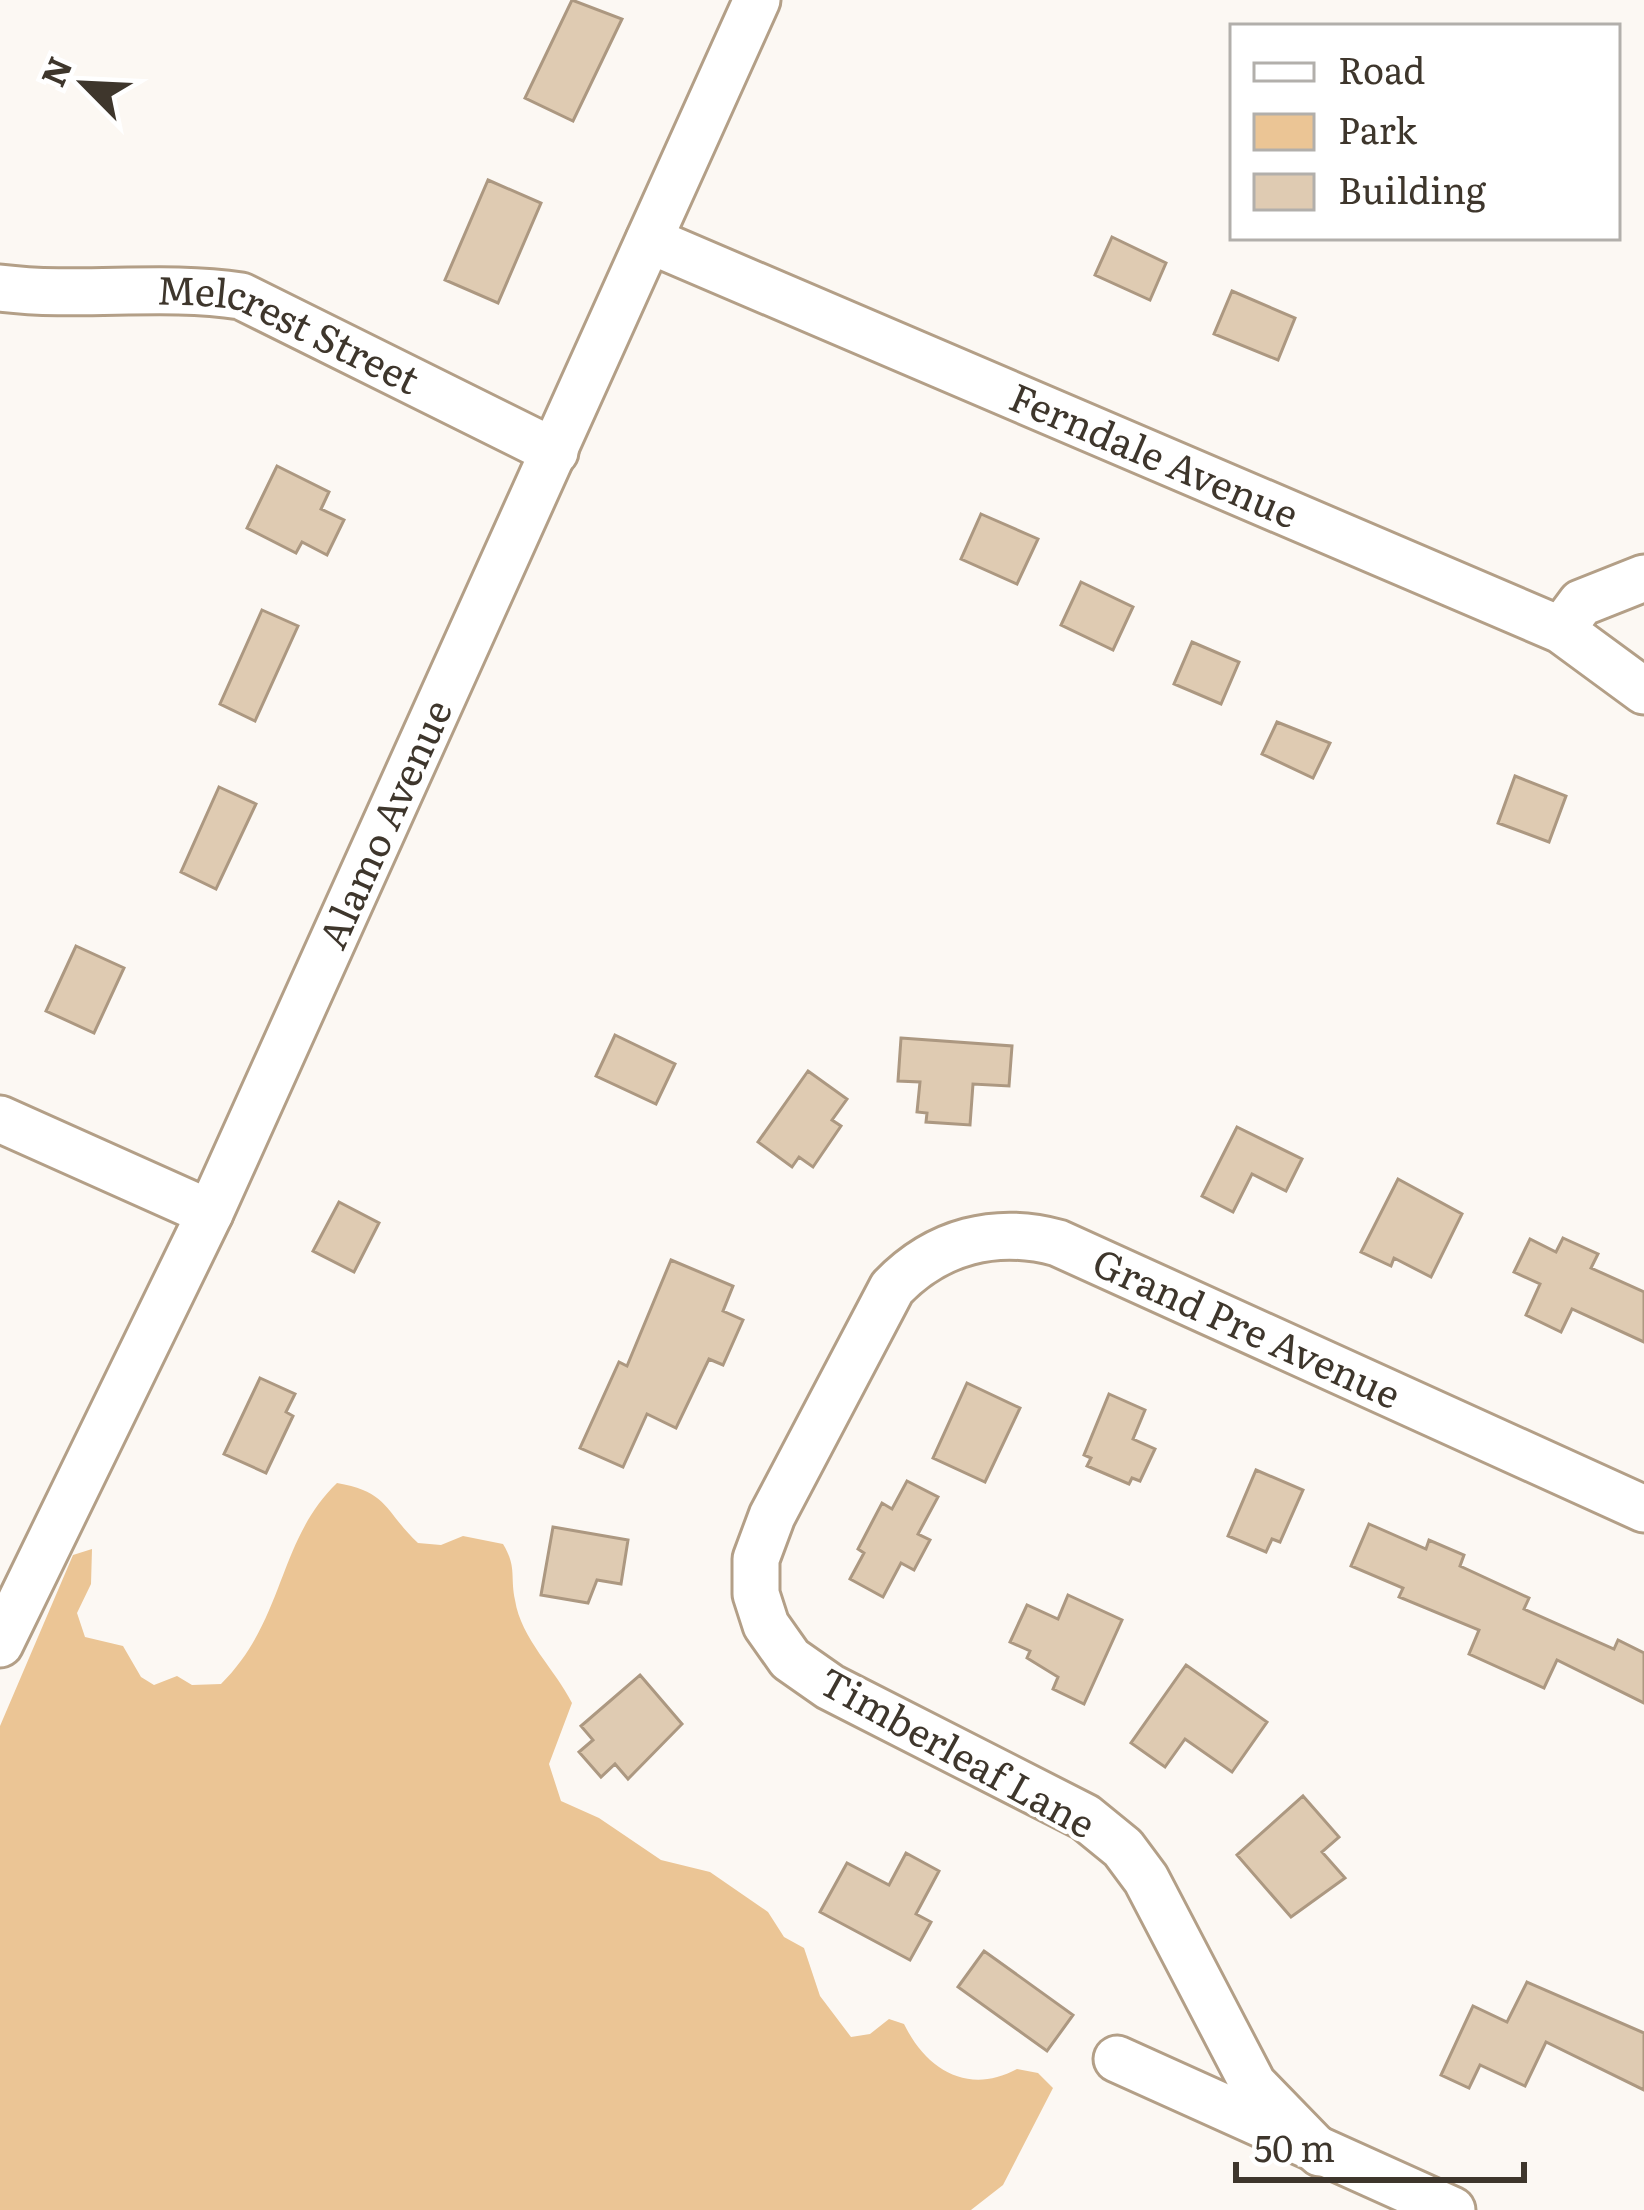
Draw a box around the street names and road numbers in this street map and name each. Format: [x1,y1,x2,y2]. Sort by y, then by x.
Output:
street label: Melcrest Street [156,259,431,406]
street label: Ferndale Avenue [1002,366,1308,541]
street label: Alamo Avenue [301,689,464,957]
street label: Grand Pre Avenue [1085,1231,1411,1421]
street label: Timberleaf Lane [810,1651,1107,1850]

